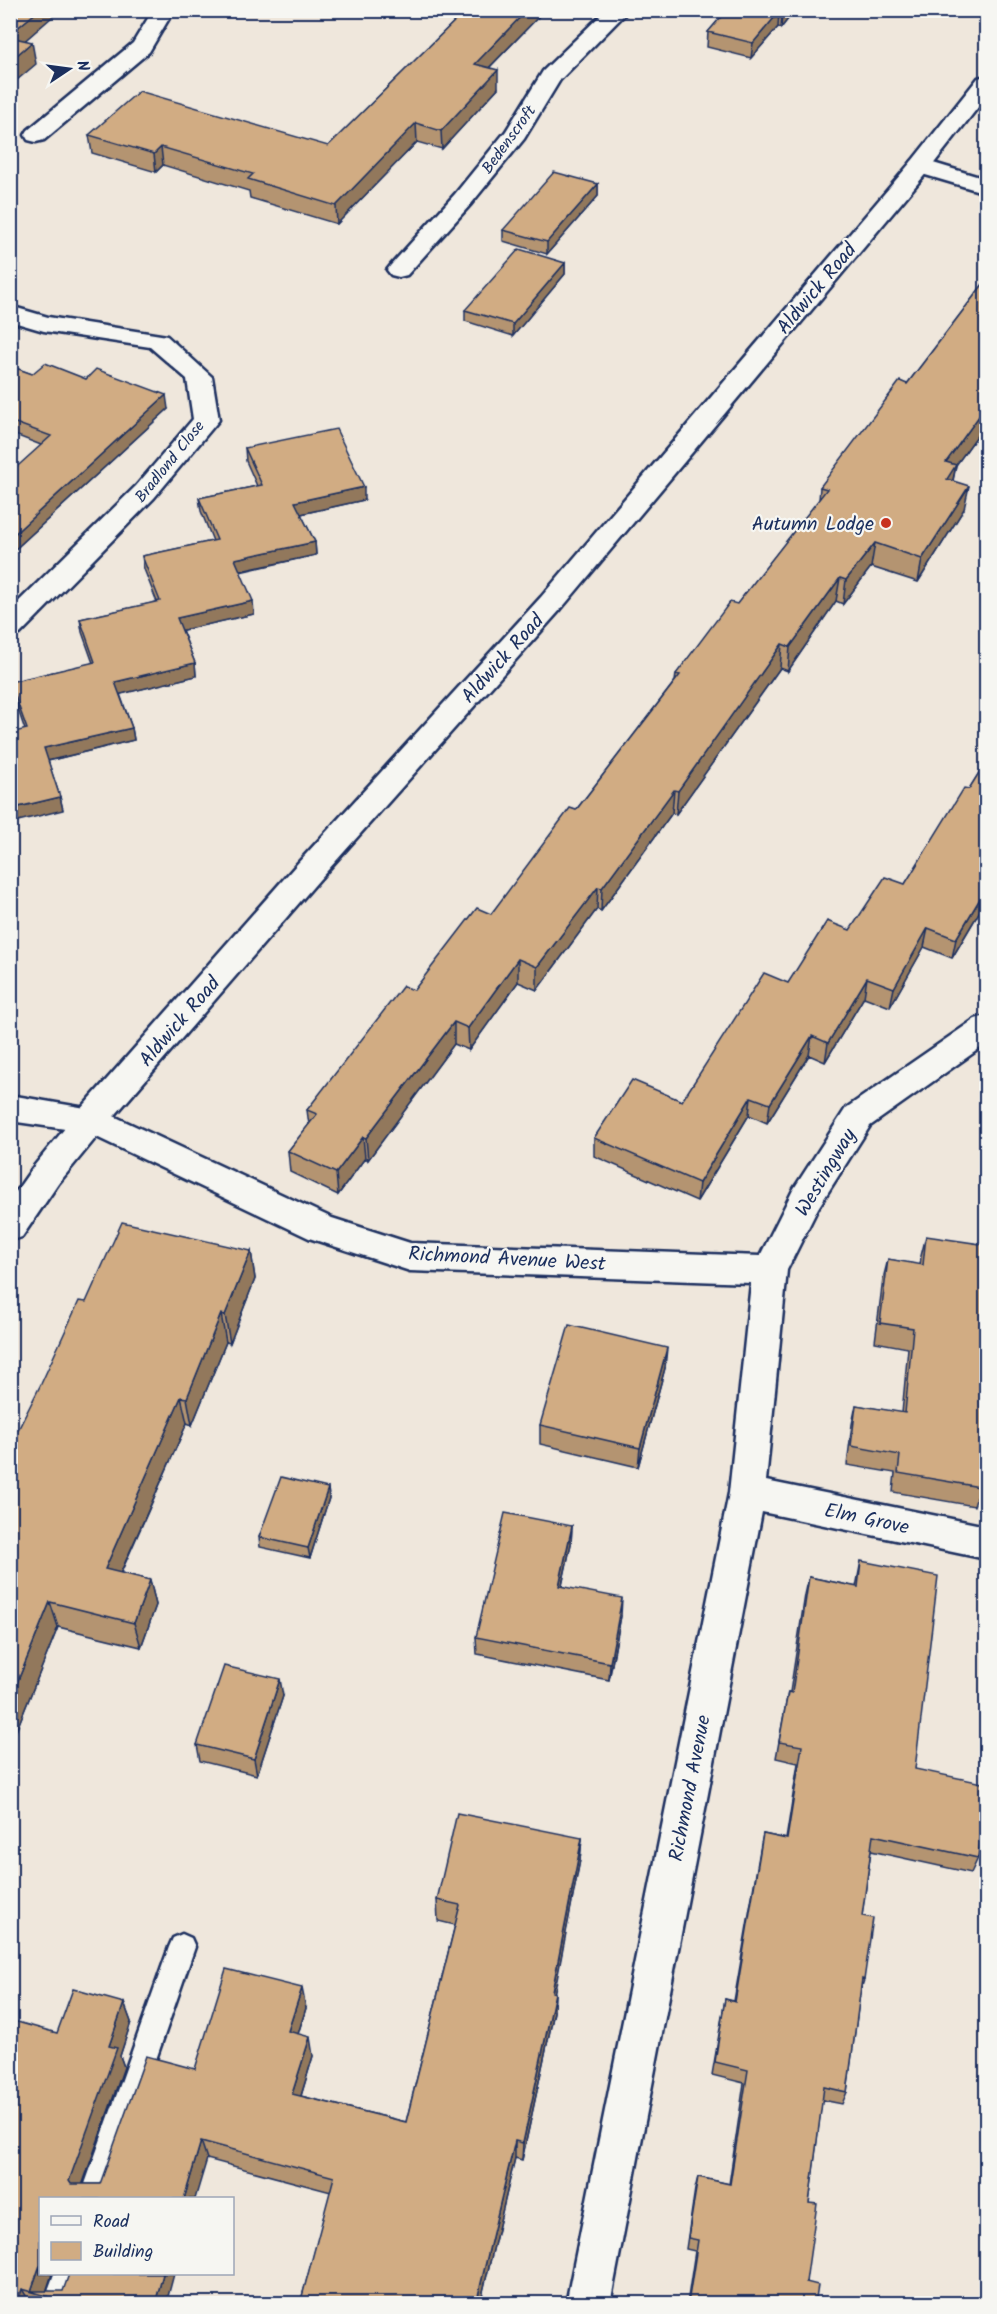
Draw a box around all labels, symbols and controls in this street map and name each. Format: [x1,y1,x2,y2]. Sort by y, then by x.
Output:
north arrow [39,39,99,99]
text: N [69,58,95,74]
street label: Bedenscroft [476,100,543,180]
street label: Aldwick Road [769,235,866,342]
street label: Bradlond Close [129,415,211,509]
place label: Autumn Lodge [752,509,874,541]
marker: Autumn Lodge [879,516,893,530]
street label: Aldwick Road [454,606,553,712]
street label: Aldwick Road [132,969,230,1075]
street label: Westingway [788,1122,866,1223]
street label: Richmond Avenue West [407,1239,607,1281]
street label: Elm Grove [821,1495,912,1545]
street label: Richmond Avenue [661,1712,721,1864]
legend [39,2197,234,2275]
text: Road [93,2208,130,2237]
text: Building [93,2238,153,2267]

